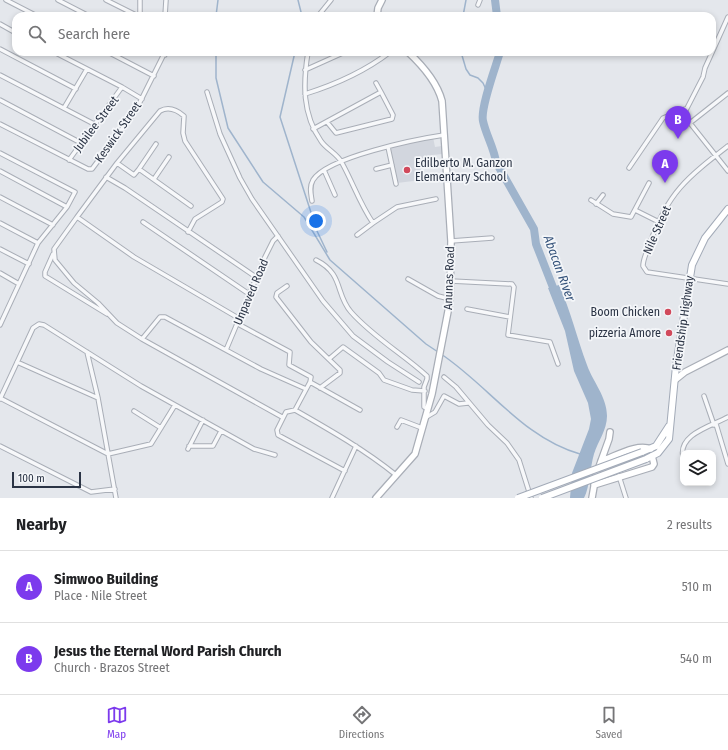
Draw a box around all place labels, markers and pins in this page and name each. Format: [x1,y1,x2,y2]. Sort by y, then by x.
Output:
pin: B [665,106,691,139]
pin: A [652,150,678,183]
place label: Edilberto M. Ganzon Elementary School [415,156,513,184]
marker: Edilberto M. Ganzon Elementary School [402,165,412,175]
place label: Boom Chicken [591,305,660,319]
marker: Boom Chicken [663,307,673,317]
place label: pizzeria Amore [589,326,661,340]
marker: pizzeria Amore [664,328,674,338]

